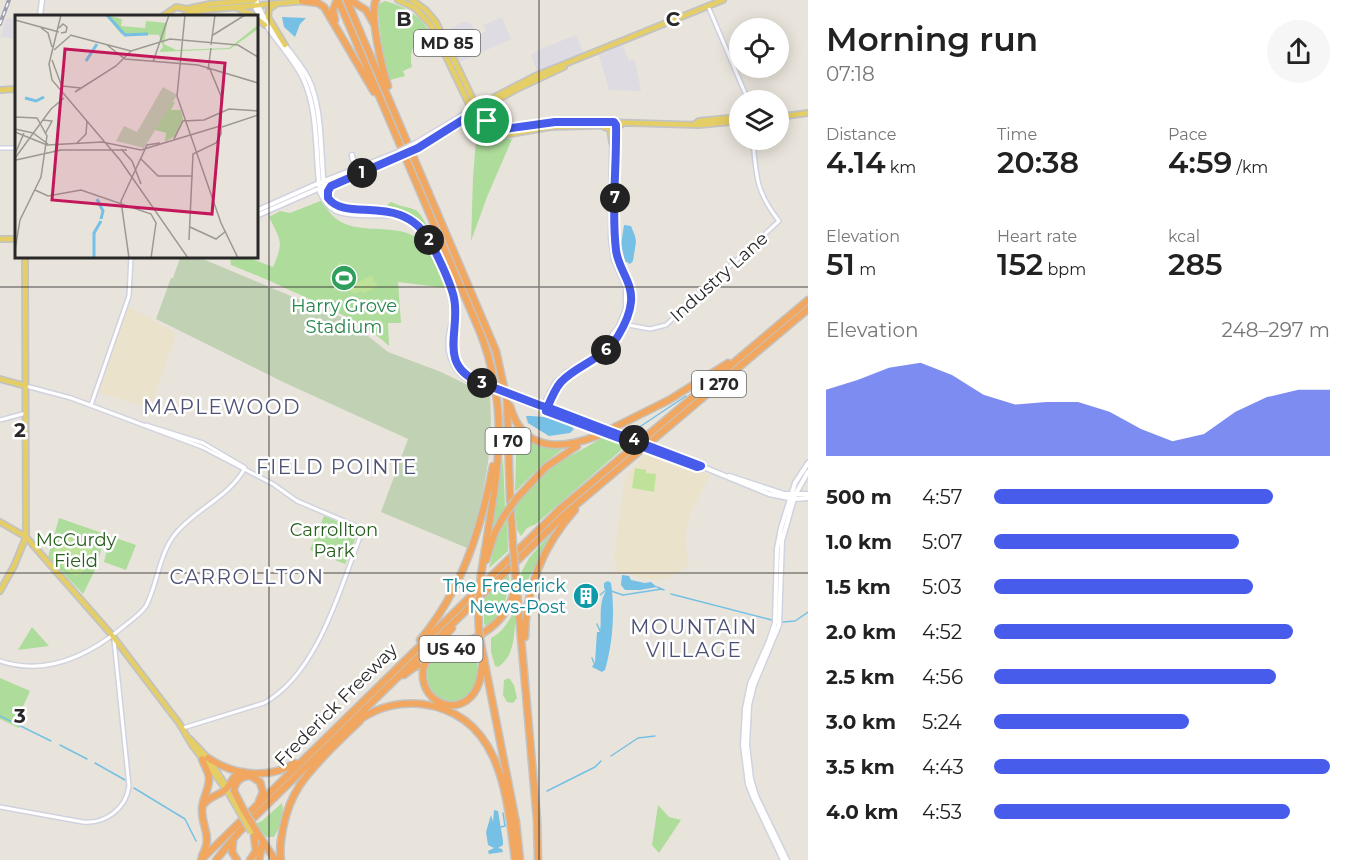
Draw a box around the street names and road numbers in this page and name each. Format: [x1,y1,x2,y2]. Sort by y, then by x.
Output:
road number: MD 85 [414,30,480,56]
street label: Industry Lane [666,227,772,327]
road number: I 270 [692,371,746,397]
road number: I 70 [486,428,530,454]
road number: US 40 [420,636,482,662]
street label: Frederick Freeway [270,639,402,771]

